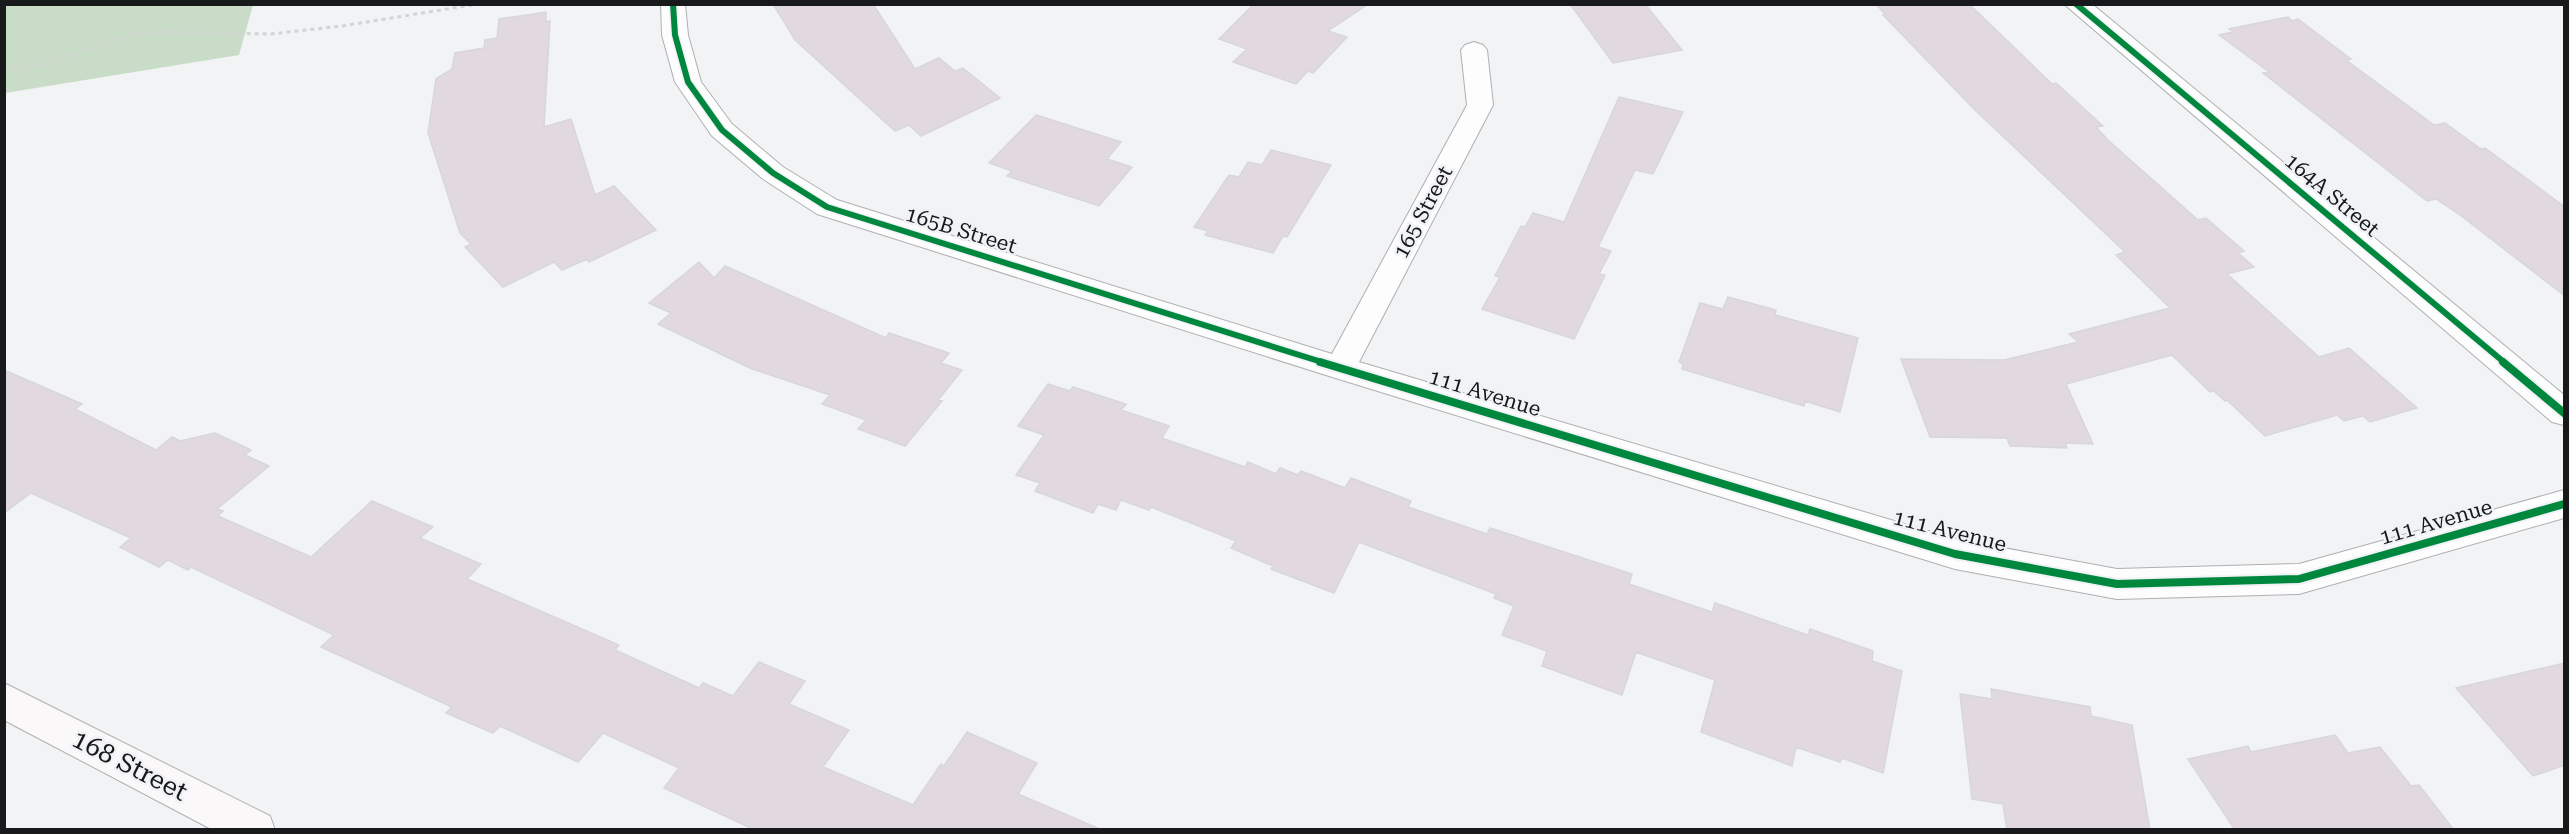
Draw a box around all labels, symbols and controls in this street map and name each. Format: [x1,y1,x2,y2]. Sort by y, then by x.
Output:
street label: 164A Street [2280,149,2384,241]
street label: 165 Street [1389,162,1457,262]
street label: 165B Street [903,202,1020,258]
street label: 111 Avenue [1426,365,1544,421]
street label: 111 Avenue [2377,494,2495,550]
street label: 111 Avenue [1891,505,2009,557]
street label: 168 Street [68,723,193,807]

